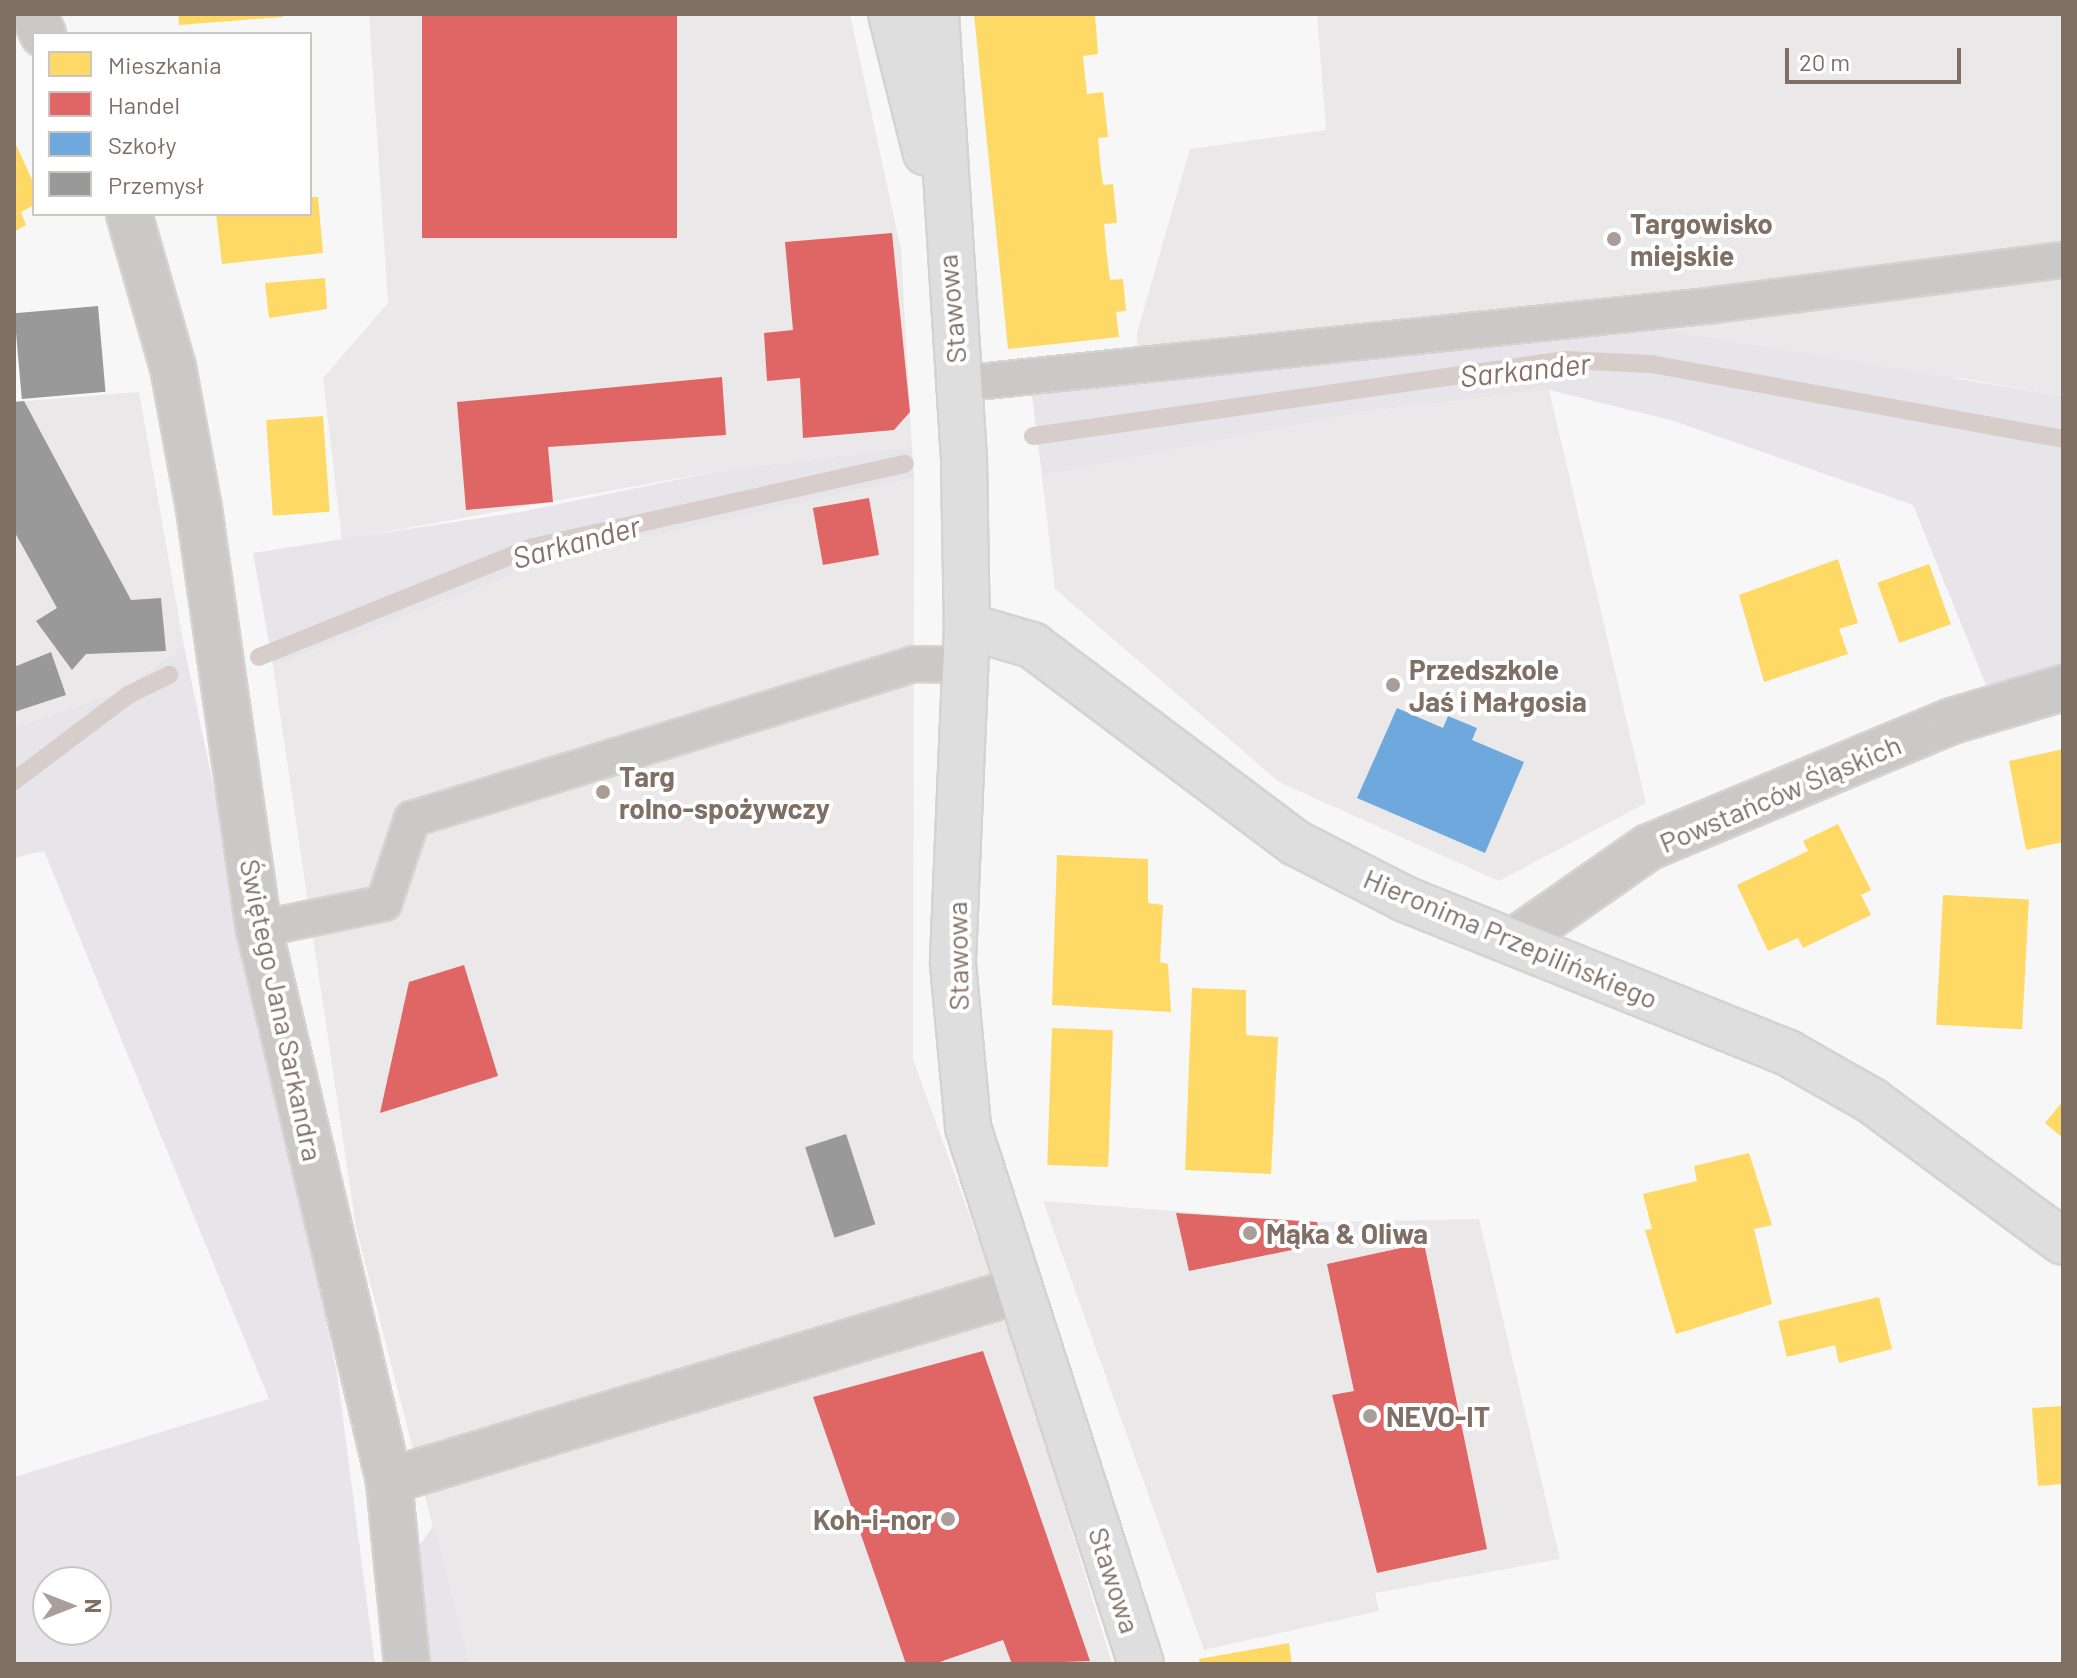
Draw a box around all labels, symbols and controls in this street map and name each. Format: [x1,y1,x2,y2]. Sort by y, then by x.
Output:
legend [32,32,312,216]
scale bar [1789,32,1965,82]
text: 20 m [1799,47,1850,76]
text: Mieszkania [108,50,221,79]
text: Handel [108,90,180,119]
text: Szkoły [108,130,177,159]
text: Przemysł [108,170,204,199]
place label: Targowisko miejskie [1630,206,1773,272]
marker: Targowisko miejskie [1605,230,1623,248]
street label: Stawowa [930,253,972,365]
water label: Sarkander [1458,344,1592,394]
water label: Sarkander [508,507,644,575]
place label: Przedszkole Jaś i Małgosia [1409,652,1587,718]
marker: Przedszkole Jaś i Małgosia [1384,676,1402,694]
street label: Powstańców Śląskich [1654,727,1906,859]
place label: Targ rolno-spożywczy [619,759,830,825]
marker: Targ rolno-spożywczy [594,783,612,801]
street label: Świętego Jana Sarkandra [234,856,330,1164]
street label: Hieronima Przepilińskiego [1359,861,1663,1015]
street label: Stawowa [939,901,975,1011]
place label: Mąka & Oliwa [1266,1216,1428,1250]
marker: Mąka & Oliwa [1241,1224,1259,1242]
place label: NEVO-IT [1386,1399,1490,1433]
marker: NEVO-IT [1361,1407,1379,1425]
place label: Koh-i-nor [813,1502,932,1536]
marker: Koh-i-nor [939,1510,957,1528]
street label: Stawowa [1082,1523,1148,1637]
north arrow [32,1566,112,1646]
text: N [81,1599,107,1613]

